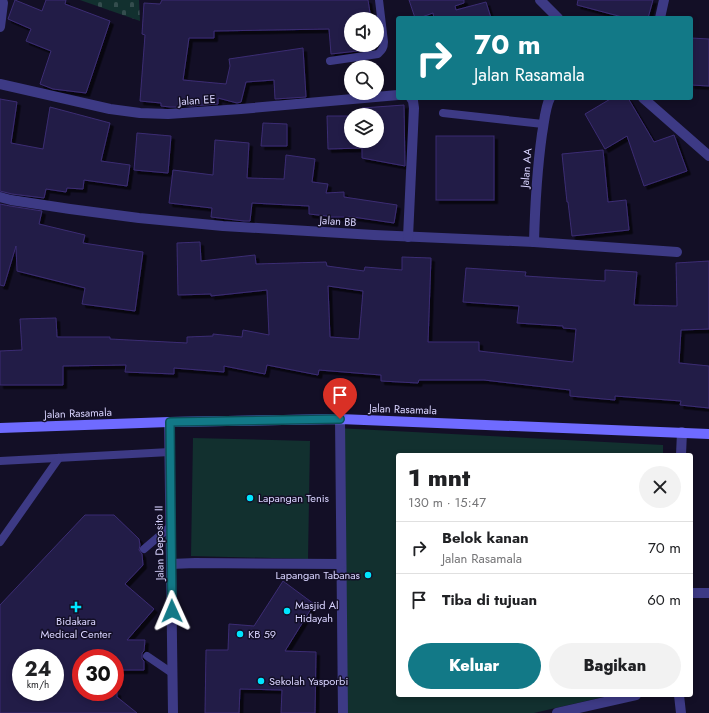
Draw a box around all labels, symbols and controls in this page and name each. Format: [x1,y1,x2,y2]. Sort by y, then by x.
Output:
map controls [344,12,384,148]
button: sound [344,12,384,52]
text: 70 m [474,24,541,65]
icon: right [408,32,460,84]
button: search [344,60,384,100]
text: Jalan Rasamala [474,62,585,88]
street label: Jalan EE [176,91,216,109]
button: layers [344,108,384,148]
street label: Jalan AA [516,147,536,190]
street label: Jalan BB [317,212,357,230]
pin [323,378,357,419]
icon: arrive [329,384,351,406]
street label: Jalan Rasamala [367,400,437,418]
street label: Jalan Rasamala [42,404,112,422]
text: 1 mnt [408,460,470,495]
button: close [639,466,681,508]
place label: Lapangan Tenis [258,490,330,506]
marker: Lapangan Tenis [245,493,255,503]
text: 130 m · 15:47 [408,493,486,512]
street label: Jalan Deposito II [150,505,168,583]
text: Belok kanan [442,527,529,549]
icon: right [408,537,430,559]
text: 70 m [648,537,681,559]
text: Jalan Rasamala [442,549,522,568]
place label: Lapangan Tabanas [275,567,361,583]
marker: Lapangan Tabanas [363,570,373,580]
icon: arrive [408,589,430,611]
text: Tiba di tujuan [442,589,537,611]
text: 60 m [647,589,681,611]
position arrow [151,590,193,632]
place label: Masjid Al Hidayah [295,597,339,626]
marker: Bidakara Medical Center [70,601,82,613]
marker: Masjid Al Hidayah [282,606,292,616]
place label: Bidakara Medical Center [40,613,112,642]
place label: KB 59 [248,626,276,642]
marker: KB 59 [235,629,245,639]
button: Keluar [408,643,541,689]
button: Bagikan [549,643,681,689]
speed limit sign: 30 [72,649,124,701]
text: 24 [24,655,52,684]
place label: Sekolah Yasporbi [269,673,348,689]
marker: Sekolah Yasporbi [256,676,266,686]
text: km/h [27,677,49,692]

